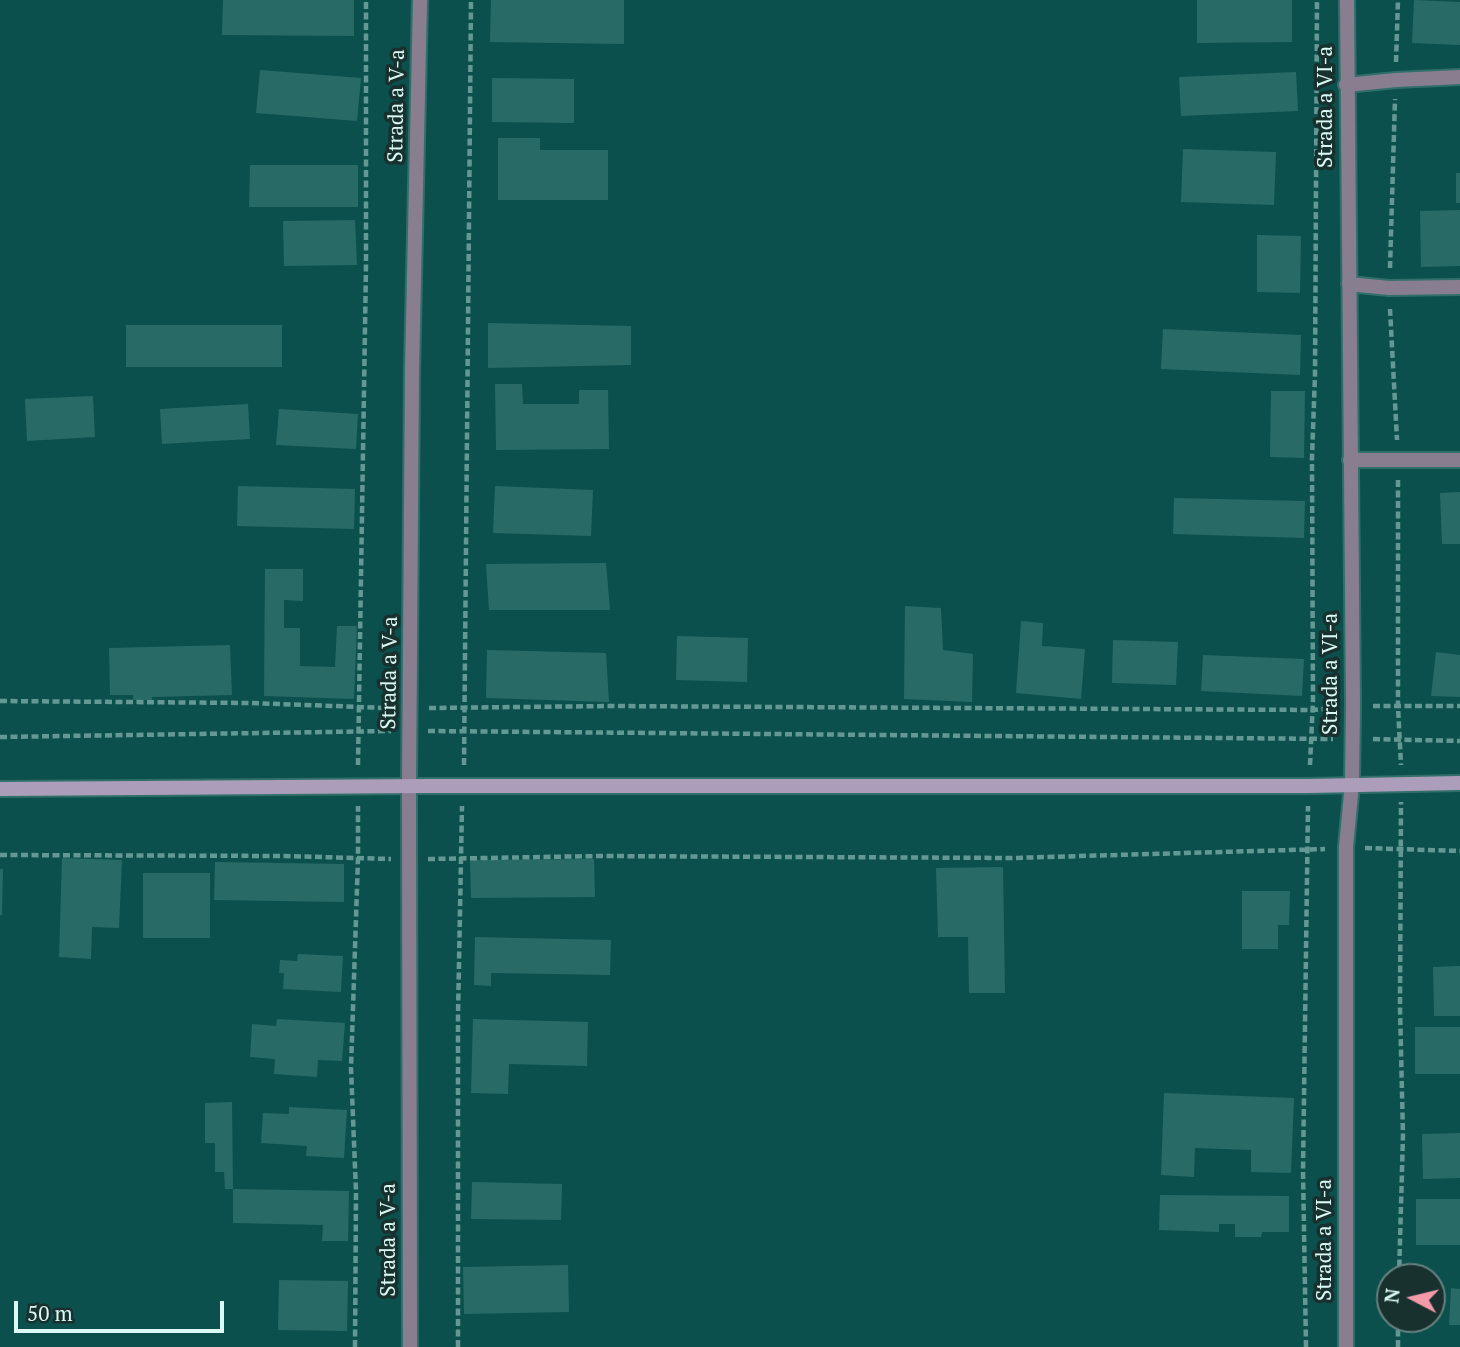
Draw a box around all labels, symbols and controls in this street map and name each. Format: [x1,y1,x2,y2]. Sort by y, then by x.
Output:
street label: Strada a VI-a [1313,46,1339,168]
street label: Strada a V-a [383,49,411,163]
street label: Strada a VI-a [1318,613,1344,735]
street label: Strada a V-a [376,616,404,730]
street label: Strada a VI-a [1312,1179,1338,1301]
street label: Strada a V-a [376,1183,402,1297]
north arrow [1376,1263,1446,1333]
text: N [1378,1287,1405,1304]
scale bar [18,1288,228,1332]
text: 50 m [27,1299,73,1327]

